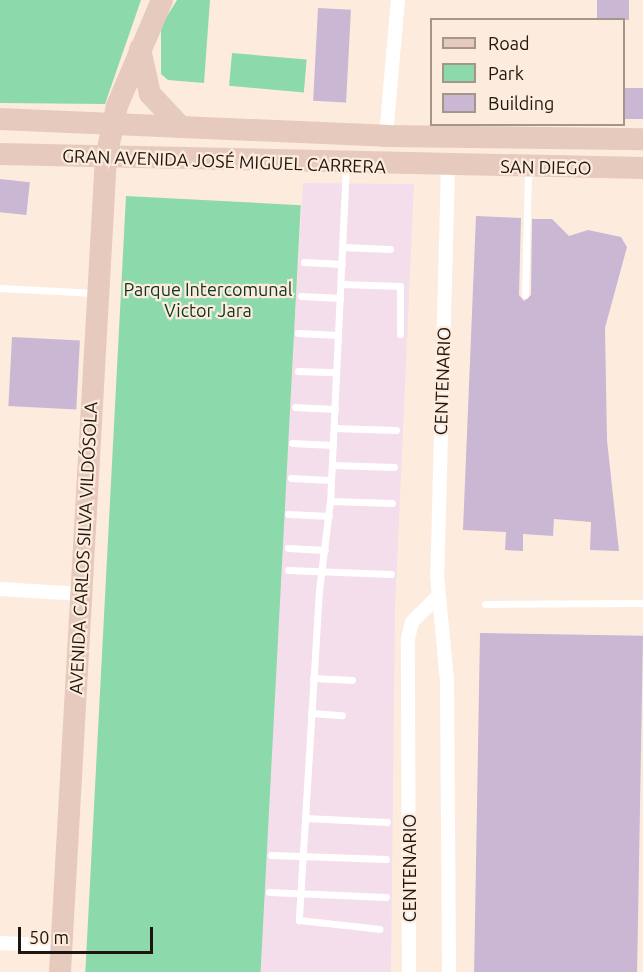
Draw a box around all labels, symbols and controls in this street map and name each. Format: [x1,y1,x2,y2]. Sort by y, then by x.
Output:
legend [430,18,625,126]
text: Road [488,33,530,53]
text: Park [488,63,524,83]
text: Building [488,93,554,113]
street label: GRAN AVENIDA JOSÉ MIGUEL CARRERA [62,145,386,177]
street label: SAN DIEGO [500,155,592,179]
park label: Parque Intercomunal Victor Jara [123,279,293,322]
street label: CENTENARIO [429,326,455,436]
street label: AVENIDA CARLOS SILVA VILDÓSOLA [65,401,101,695]
street label: CENTENARIO [398,814,420,922]
scale bar [21,915,156,953]
text: 50 m [29,927,69,947]

